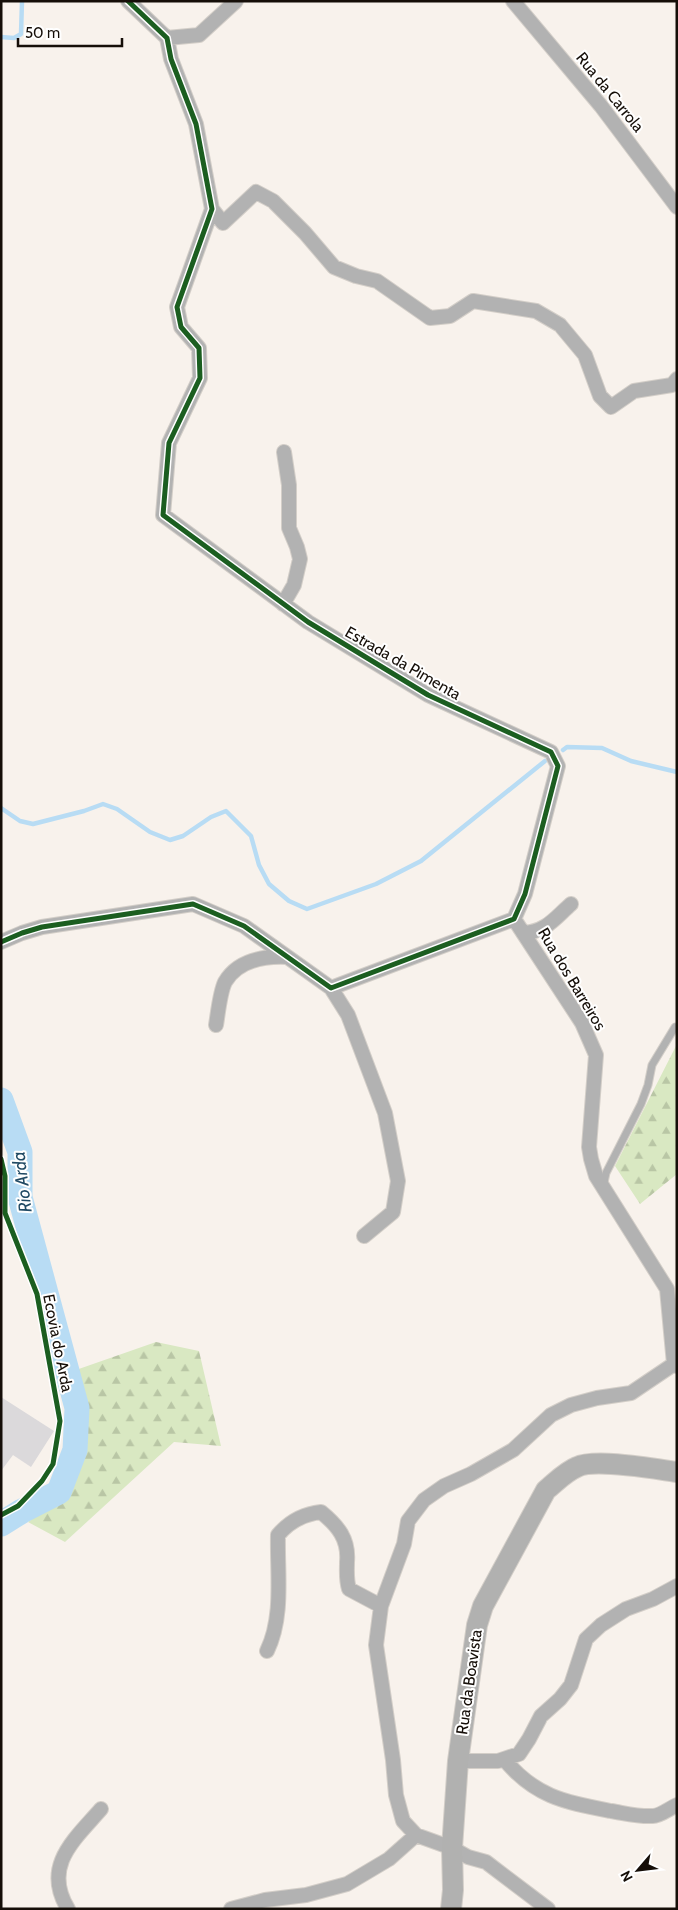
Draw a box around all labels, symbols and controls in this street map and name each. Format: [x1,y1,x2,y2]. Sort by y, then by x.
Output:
scale bar [18,15,121,47]
text: 50 m [25,24,60,42]
street label: Rua da Carrola [572,48,648,136]
street label: Estrada da Pimenta [342,622,464,704]
street label: Rua dos Barreiros [534,924,610,1034]
water label: Rio Arda [7,1150,37,1214]
street label: Ecovia do Arda [39,1292,77,1394]
street label: Rua da Boavista [452,1628,486,1736]
north arrow [613,1845,663,1895]
text: N [616,1868,637,1885]

